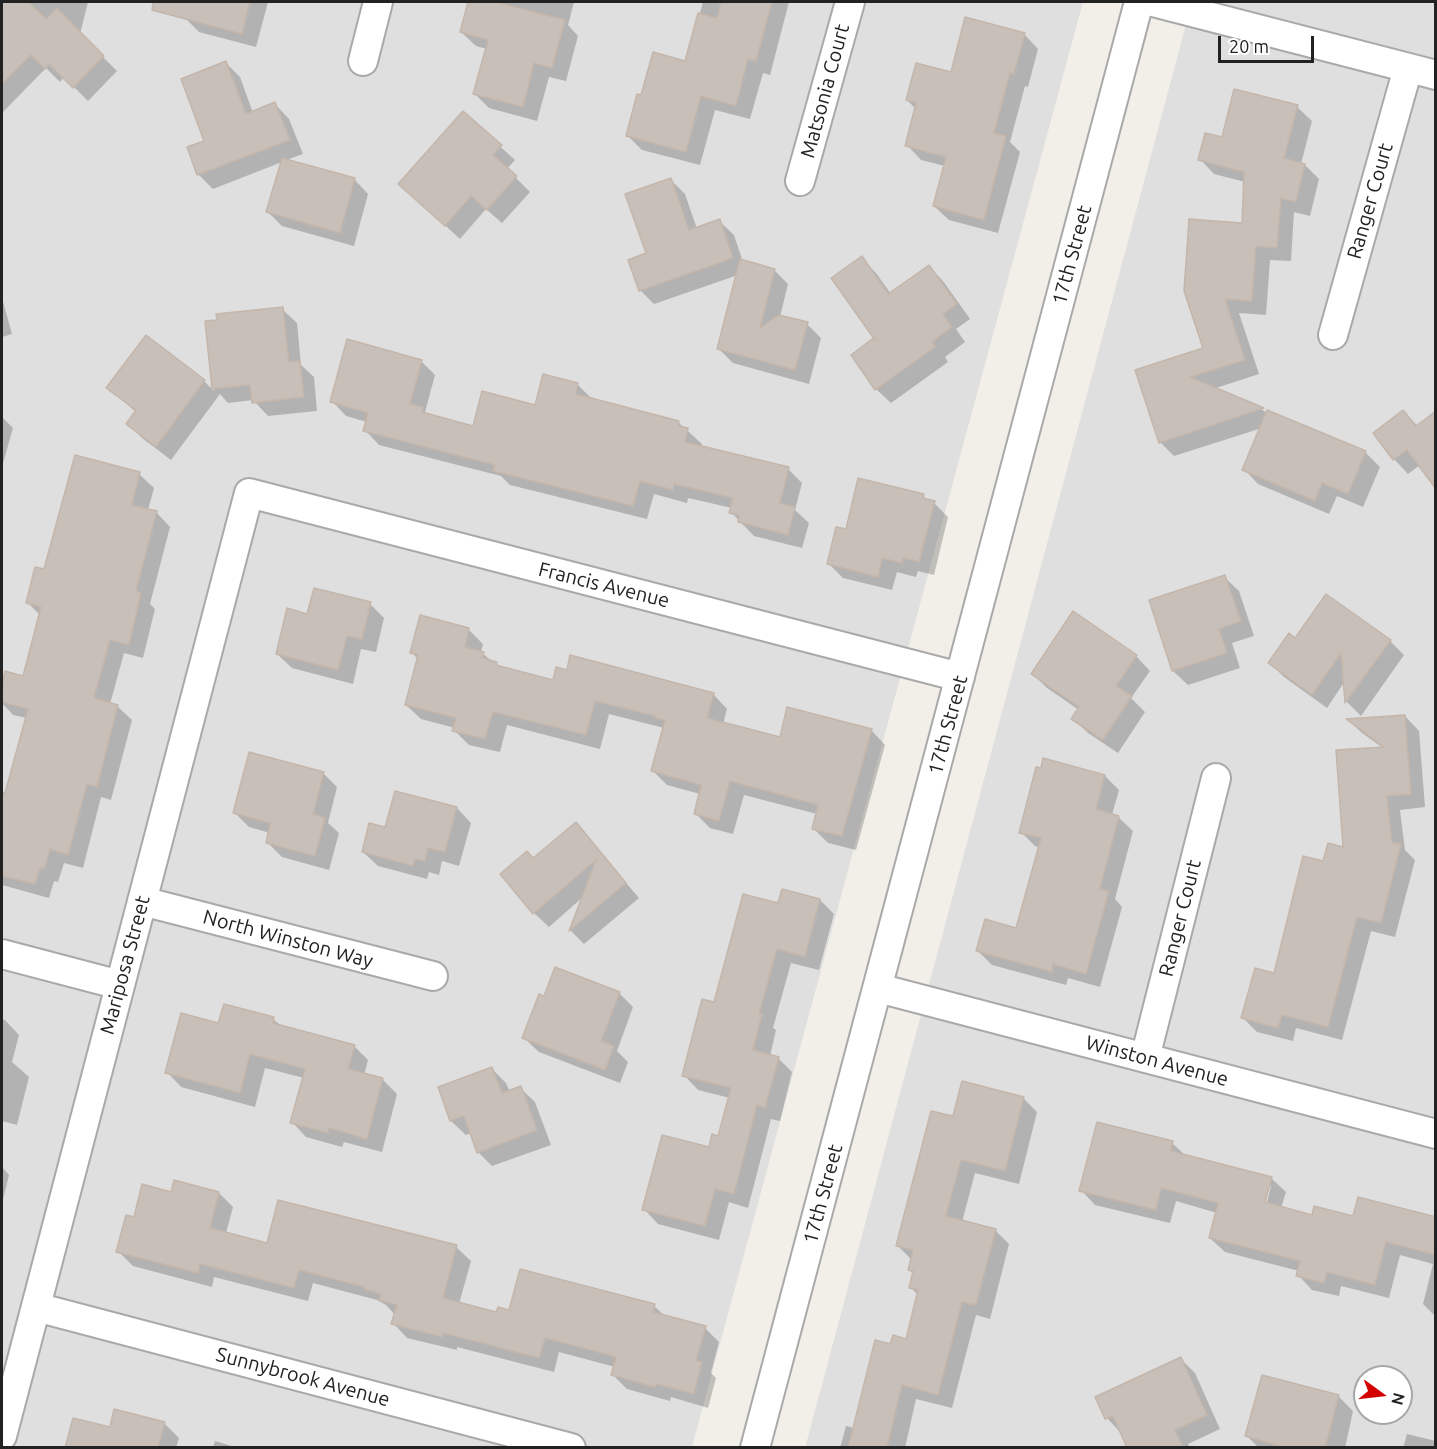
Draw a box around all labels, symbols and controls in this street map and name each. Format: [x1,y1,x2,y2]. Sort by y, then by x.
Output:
street label: Matsonia Court [796,21,854,161]
scale bar [1221,24,1317,62]
text: 20 m [1229,36,1269,56]
street label: Ranger Court [1342,140,1398,262]
street label: 17th Street [1047,203,1097,307]
street label: Francis Avenue [536,557,672,613]
street label: 17th Street [923,673,973,777]
street label: Ranger Court [1154,857,1206,979]
street label: Mariposa Street [95,893,155,1037]
street label: North Winston Way [200,905,376,973]
street label: Winston Avenue [1083,1030,1231,1092]
street label: 17th Street [798,1142,848,1246]
street label: Sunnybrook Avenue [213,1342,393,1412]
north arrow [1353,1365,1413,1425]
text: N [1388,1391,1409,1407]

